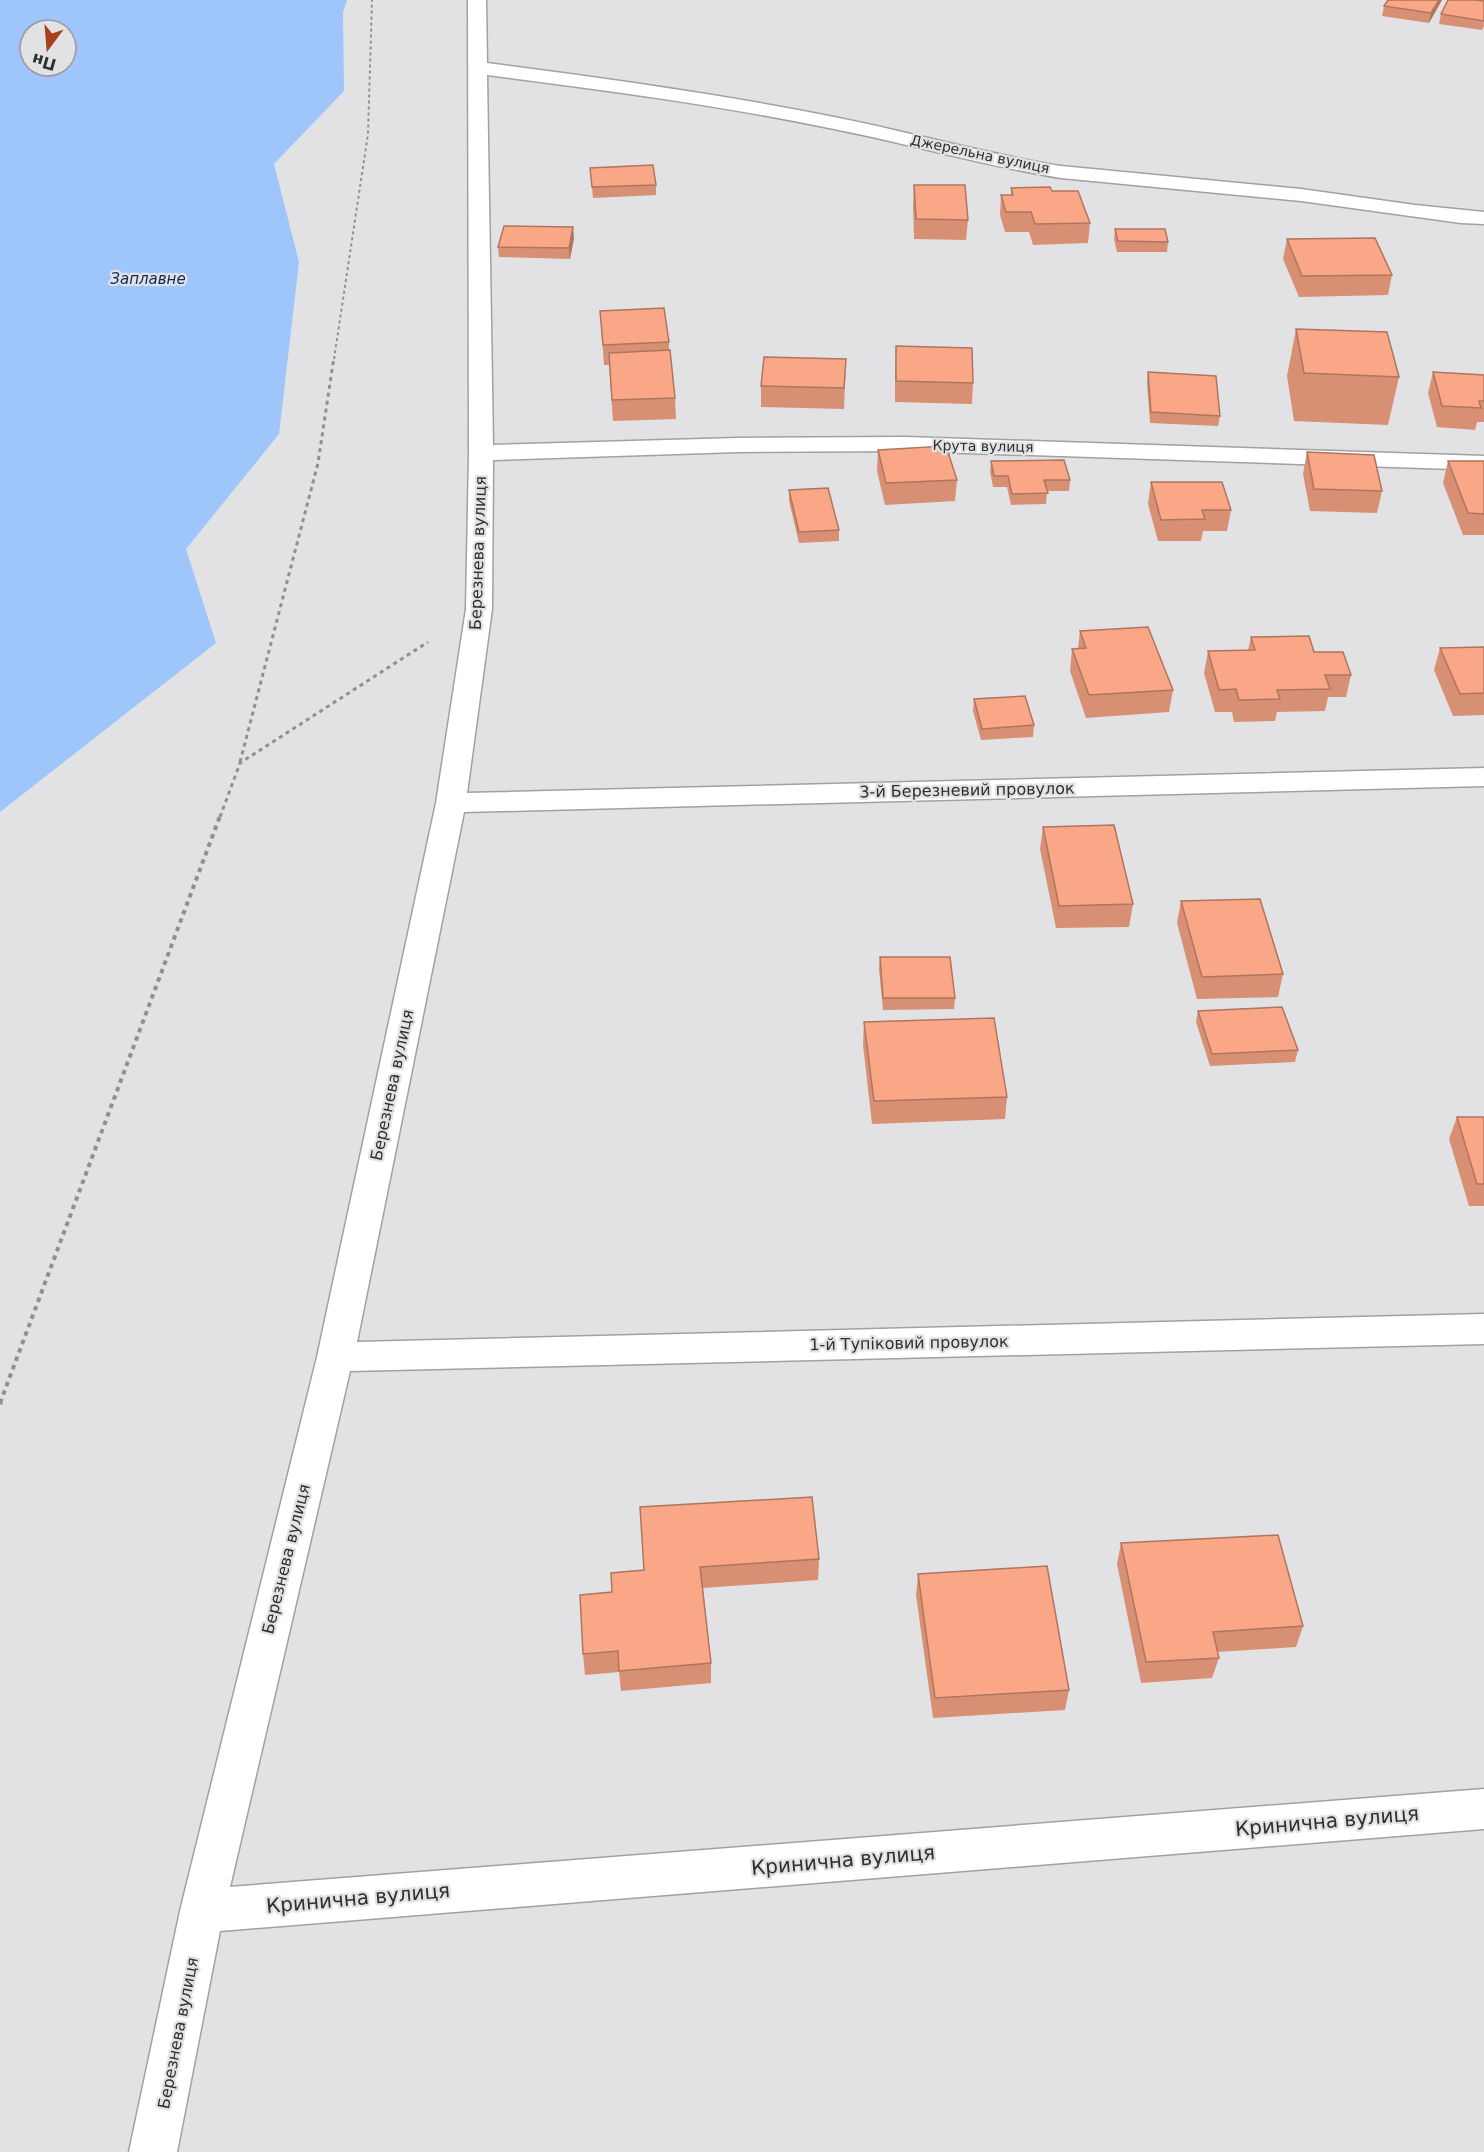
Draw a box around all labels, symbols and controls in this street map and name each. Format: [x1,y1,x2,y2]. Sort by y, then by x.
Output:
north arrow [18,18,78,78]
text: Пн [30,49,58,74]
street label: Джерельна вулиця [909,131,1051,177]
water label: Заплавне [110,270,186,288]
street label: Крута вулиця [932,437,1034,455]
street label: Березнева вулиця [466,476,490,630]
street label: 3-й Березневий провулок [859,779,1075,801]
street label: Березнева вулиця [367,1008,417,1162]
street label: 1-й Тупіковий провулок [809,1332,1009,1354]
street label: Березнева вулиця [258,1482,314,1636]
street label: Кринична вулиця [1234,1801,1420,1841]
street label: Кринична вулиця [750,1840,936,1880]
street label: Кринична вулиця [265,1878,451,1918]
street label: Березнева вулиця [154,1956,202,2110]

